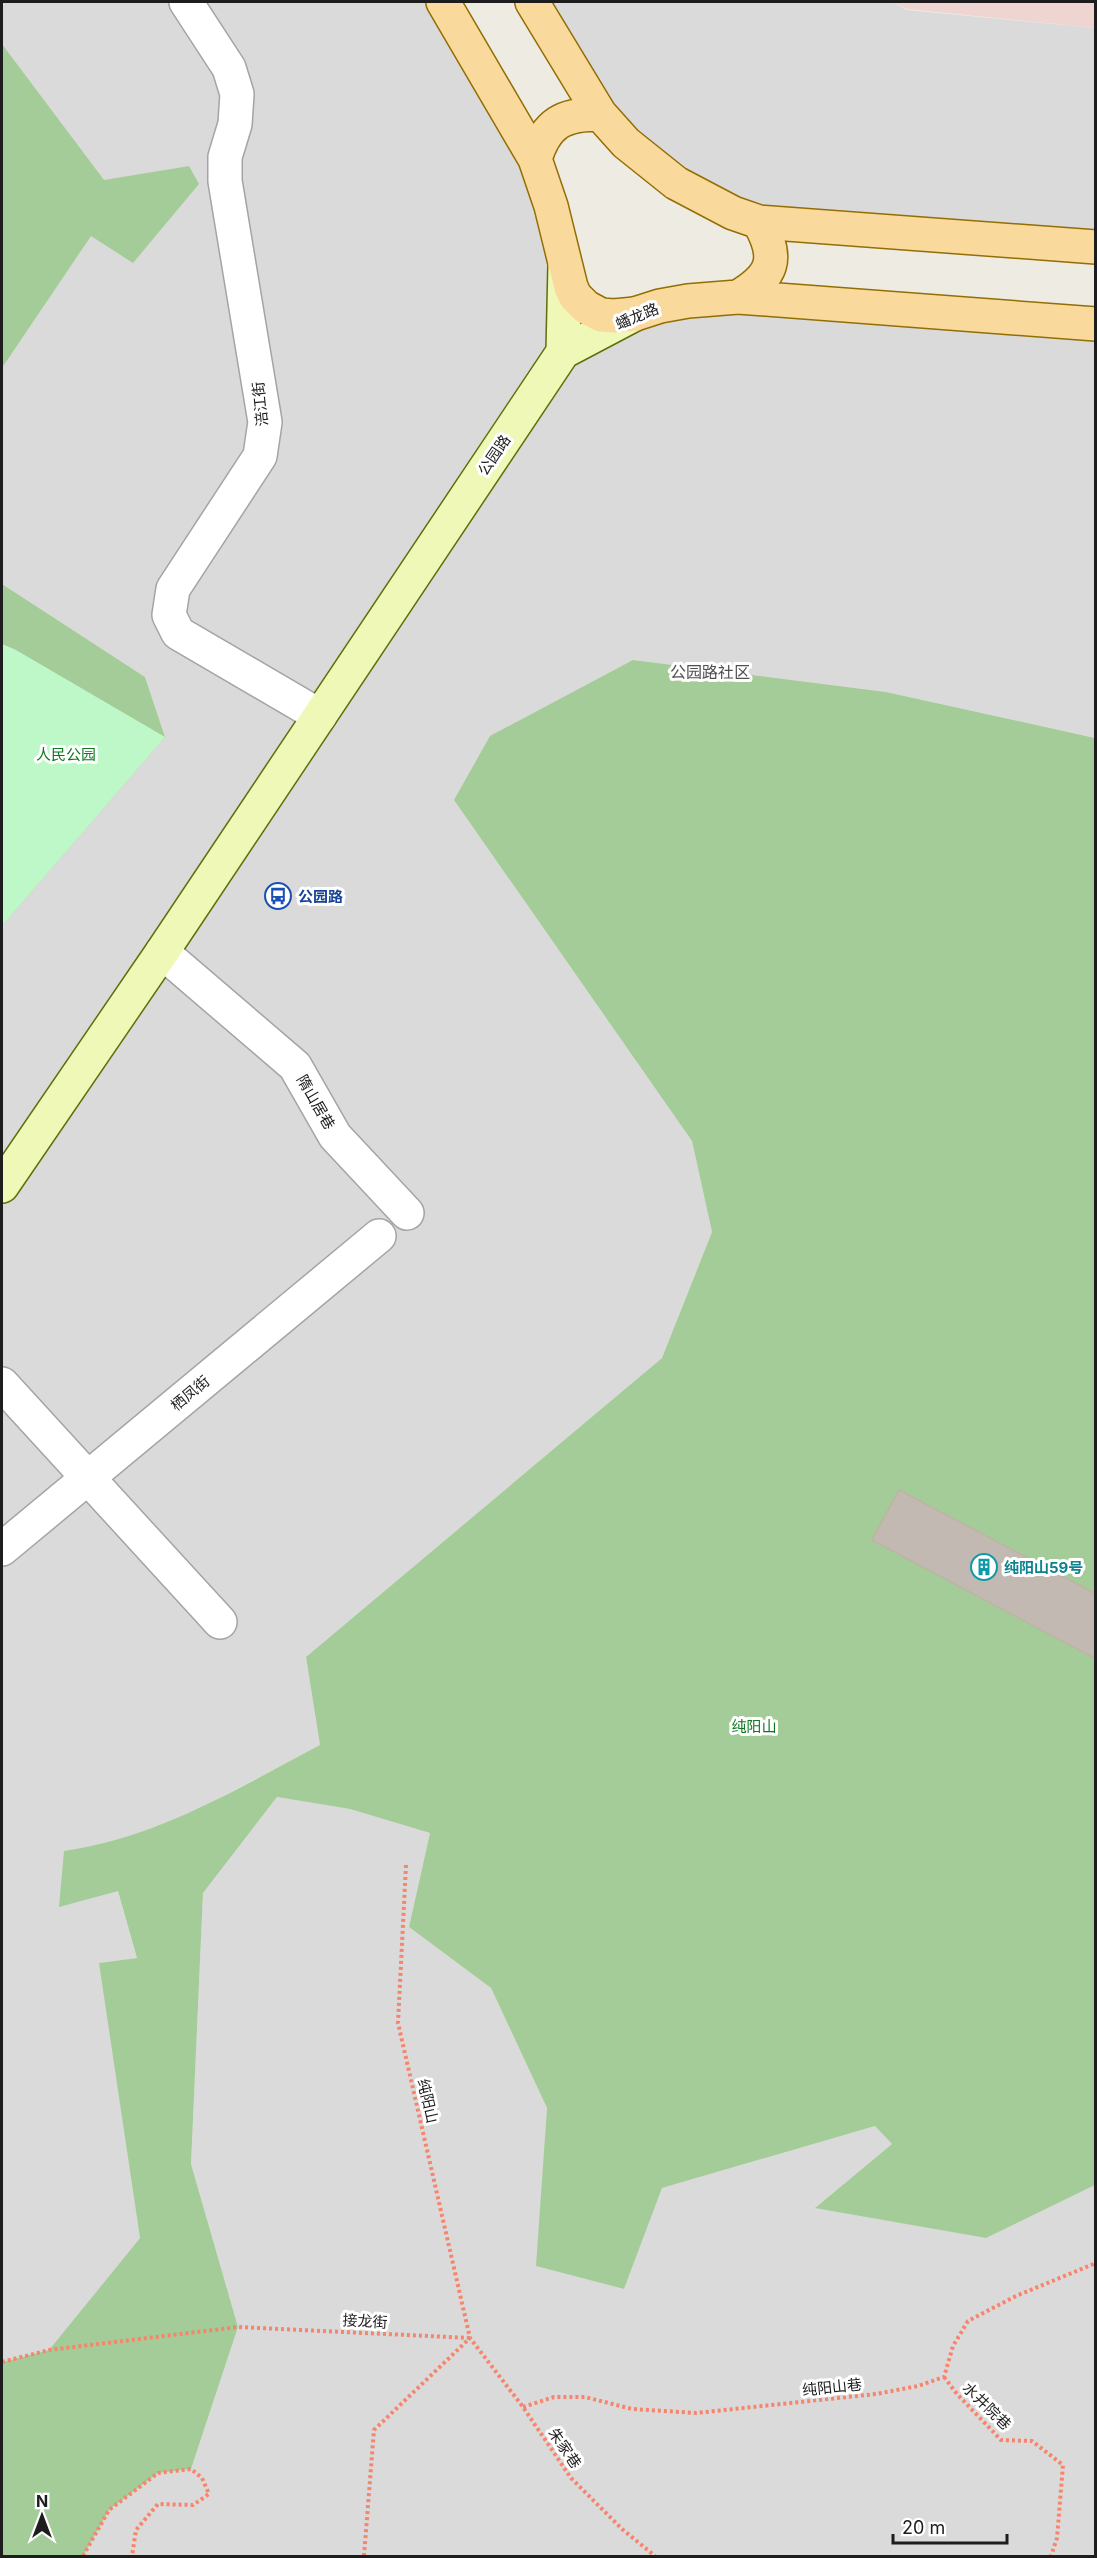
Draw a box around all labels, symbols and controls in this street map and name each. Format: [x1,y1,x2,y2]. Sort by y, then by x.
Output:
street label: 蟠龙路 [613,299,661,333]
street label: 涪江街 [248,381,272,427]
street label: 公园路 [474,431,514,479]
district label: 公园路社区 [670,662,750,682]
park label: 人民公园 [36,745,96,764]
bus stop icon: 公园路 [263,881,293,911]
place label: 公园路 [298,887,343,906]
street label: 隋山居巷 [293,1071,339,1133]
street label: 栖凤街 [167,1371,213,1415]
building icon: 纯阳山59号 [969,1552,999,1582]
place label: 纯阳山59号 [1004,1558,1083,1577]
park label: 纯阳山 [731,1717,777,1736]
street label: 纯阳山 [414,2077,442,2125]
street label: 接龙街 [342,2310,388,2332]
street label: 纯阳山巷 [801,2374,863,2400]
street label: 水井院巷 [959,2378,1015,2434]
street label: 朱家巷 [545,2424,585,2472]
north arrow [12,2486,72,2546]
text: N [36,2491,48,2511]
scale bar [893,2507,1007,2545]
text: 20 m [902,2517,945,2538]

